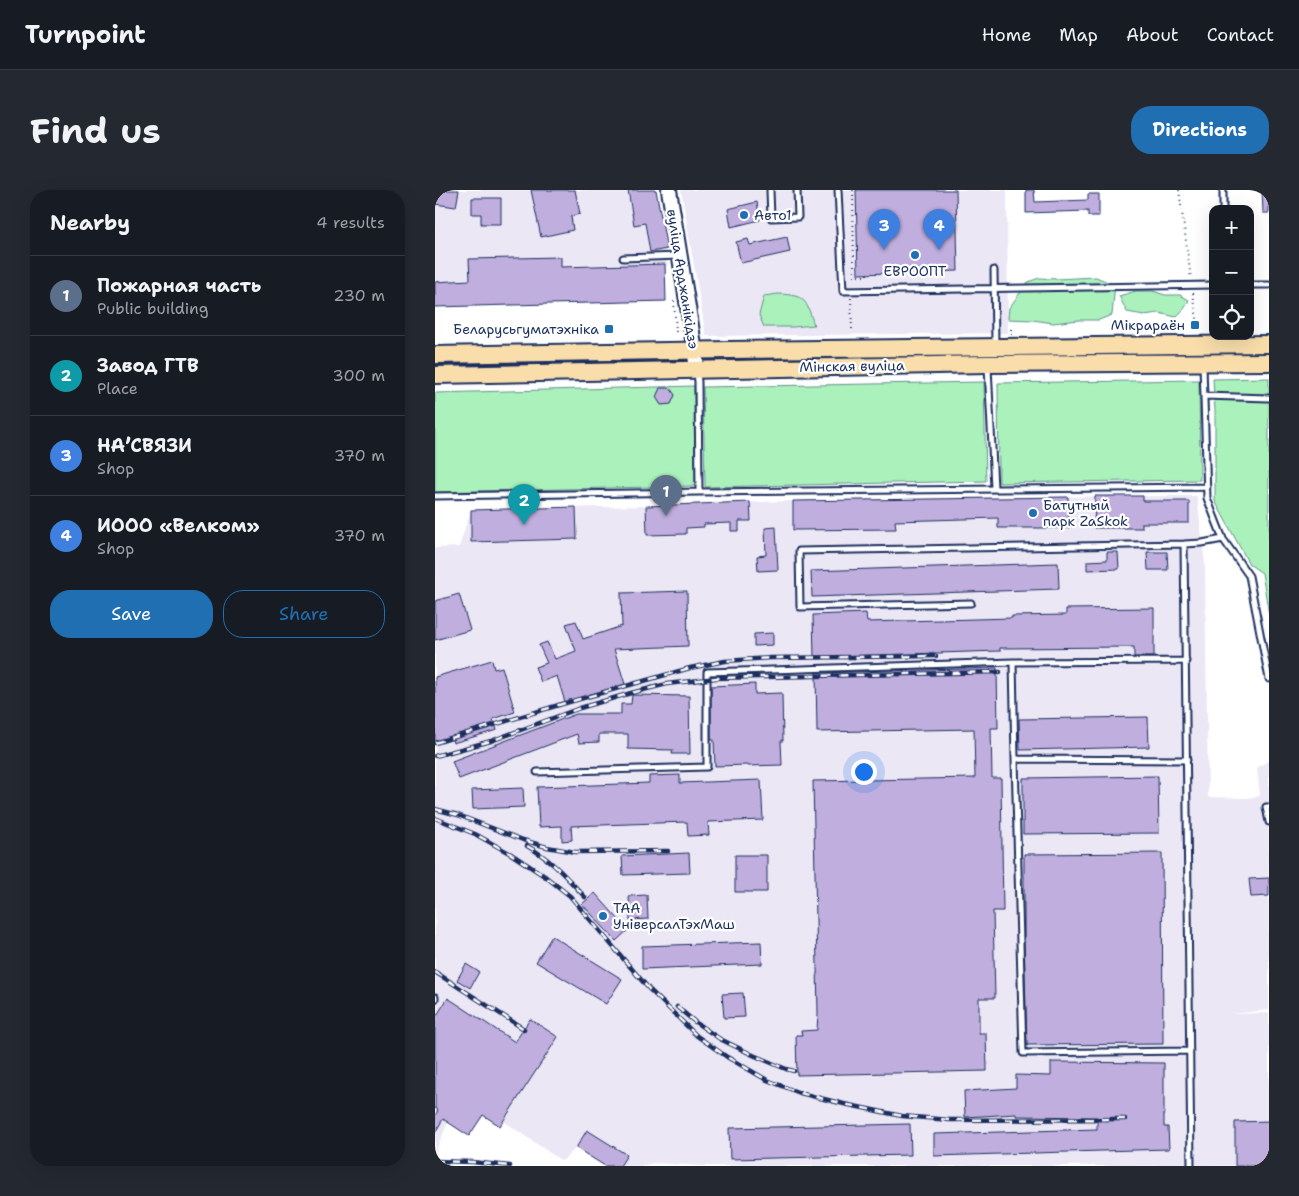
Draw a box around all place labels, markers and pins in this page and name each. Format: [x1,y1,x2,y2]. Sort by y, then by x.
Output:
place label: Авто1 [754,206,792,224]
marker: Авто1 [738,209,750,221]
pin: 3 [868,209,900,250]
pin: 4 [923,209,955,250]
marker: ЕВРООПТ [909,249,921,261]
place label: ЕВРООПТ [884,262,947,280]
place label: Мікрараён [1111,316,1185,334]
marker: Мікрараён [1189,319,1201,331]
place label: Беларусьгуматэхніка [453,320,599,338]
marker: Беларусьгуматэхніка [603,323,615,335]
pin: 1 [650,475,682,516]
pin: 2 [508,484,540,525]
place label: Батутный парк ZaSkok [1043,496,1128,530]
marker: Батутный парк ZaSkok [1027,507,1039,519]
place label: ТАА УніверсалТэхМаш [613,899,735,933]
marker: ТАА УніверсалТэхМаш [597,910,609,922]

